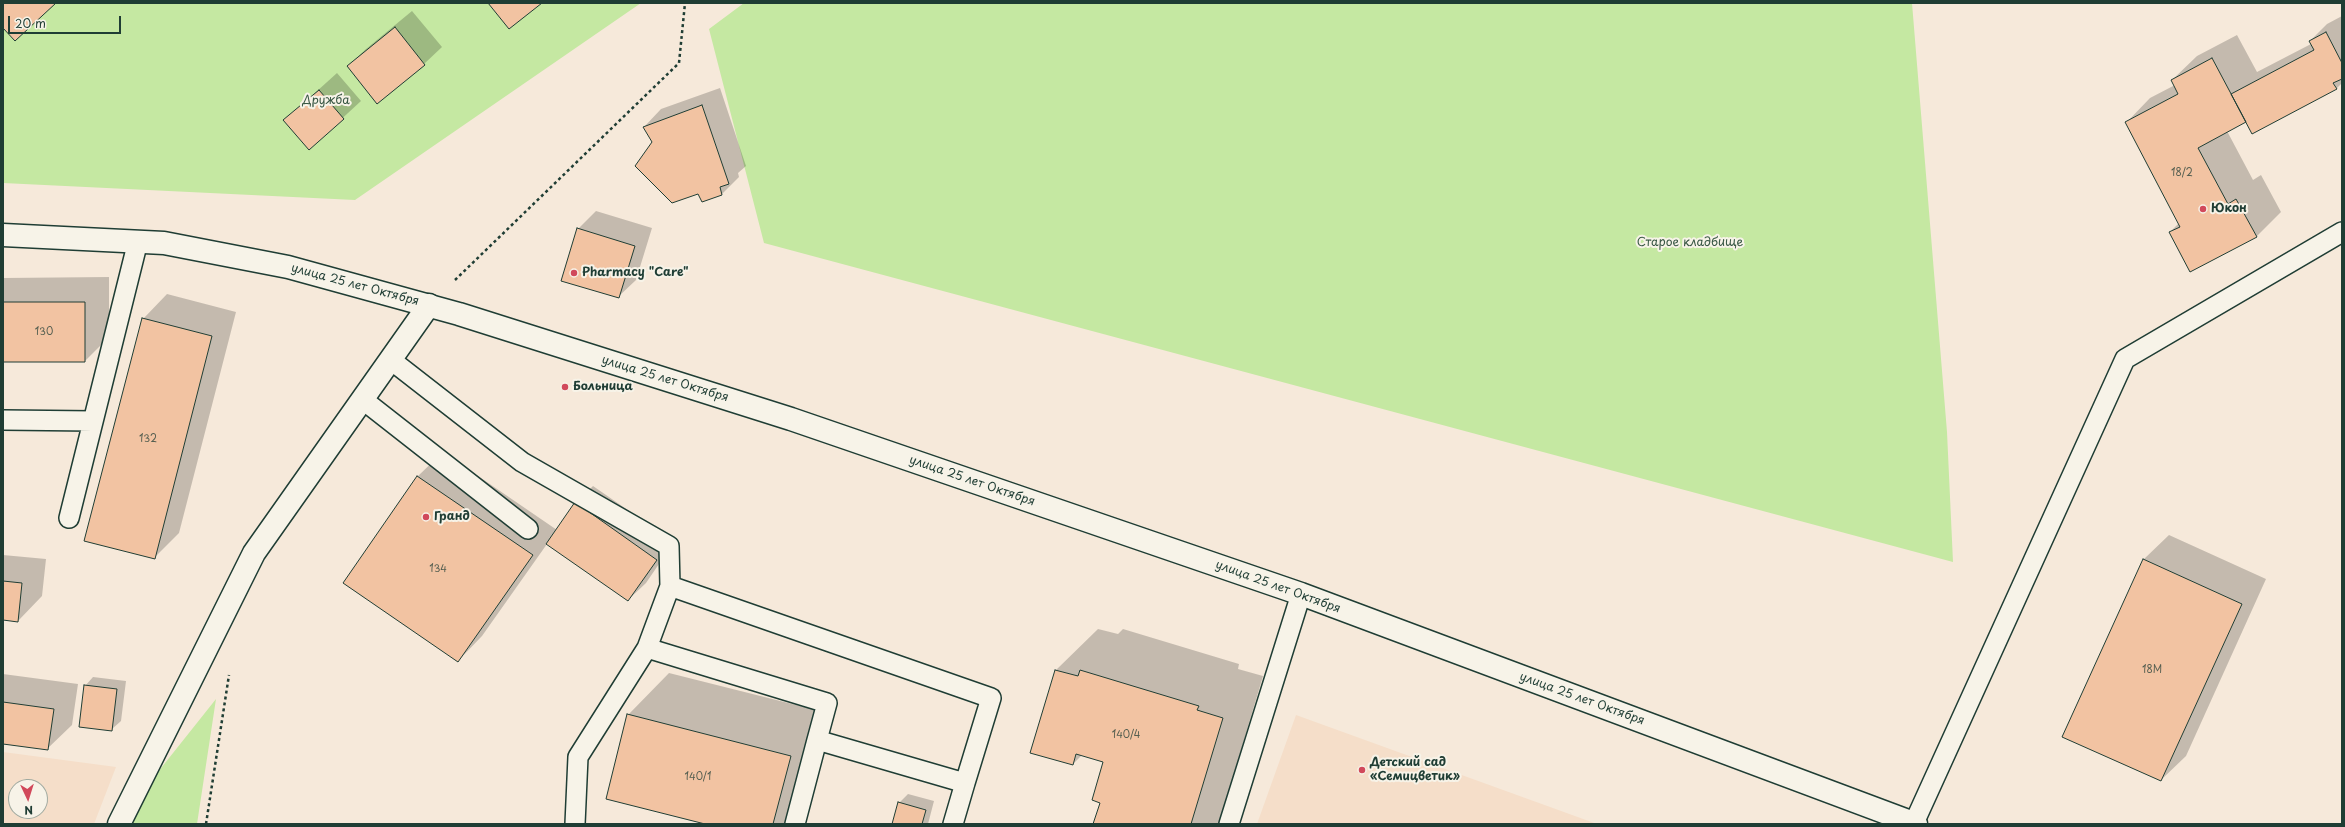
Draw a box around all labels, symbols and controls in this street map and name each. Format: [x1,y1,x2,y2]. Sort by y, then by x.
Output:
scale bar [10,8,123,34]
text: 20 m [15,14,46,32]
park label: Дружба [302,94,350,108]
house number: 18/2 [2171,167,2193,179]
place label: Юкон [2211,202,2247,216]
marker: Юкон [2198,204,2208,214]
park label: Старое кладбище [1637,236,1743,250]
street label: улица 25 лет Октября [289,261,421,309]
place label: Pharmacy "Care" [582,266,689,280]
marker: Pharmacy "Care" [569,268,579,278]
house number: 130 [35,326,53,338]
street label: улица 25 лет Октября [600,353,730,405]
place label: Больница [573,380,633,394]
marker: Больница [560,382,570,392]
house number: 132 [139,433,157,445]
street label: улица 25 лет Октября [907,453,1037,509]
place label: Гранд [434,510,470,524]
marker: Гранд [421,512,431,522]
street label: улица 25 лет Октября [1214,558,1342,616]
house number: 134 [429,563,447,575]
house number: 18М [2142,664,2162,676]
street label: улица 25 лет Октября [1518,670,1646,728]
house number: 140/4 [1112,729,1140,741]
place label: Детский сад «Семицветик» [1370,756,1460,784]
marker: Детский сад «Семицветик» [1357,765,1367,775]
house number: 140/1 [685,771,711,783]
north arrow [8,779,48,819]
text: N [24,802,34,819]

